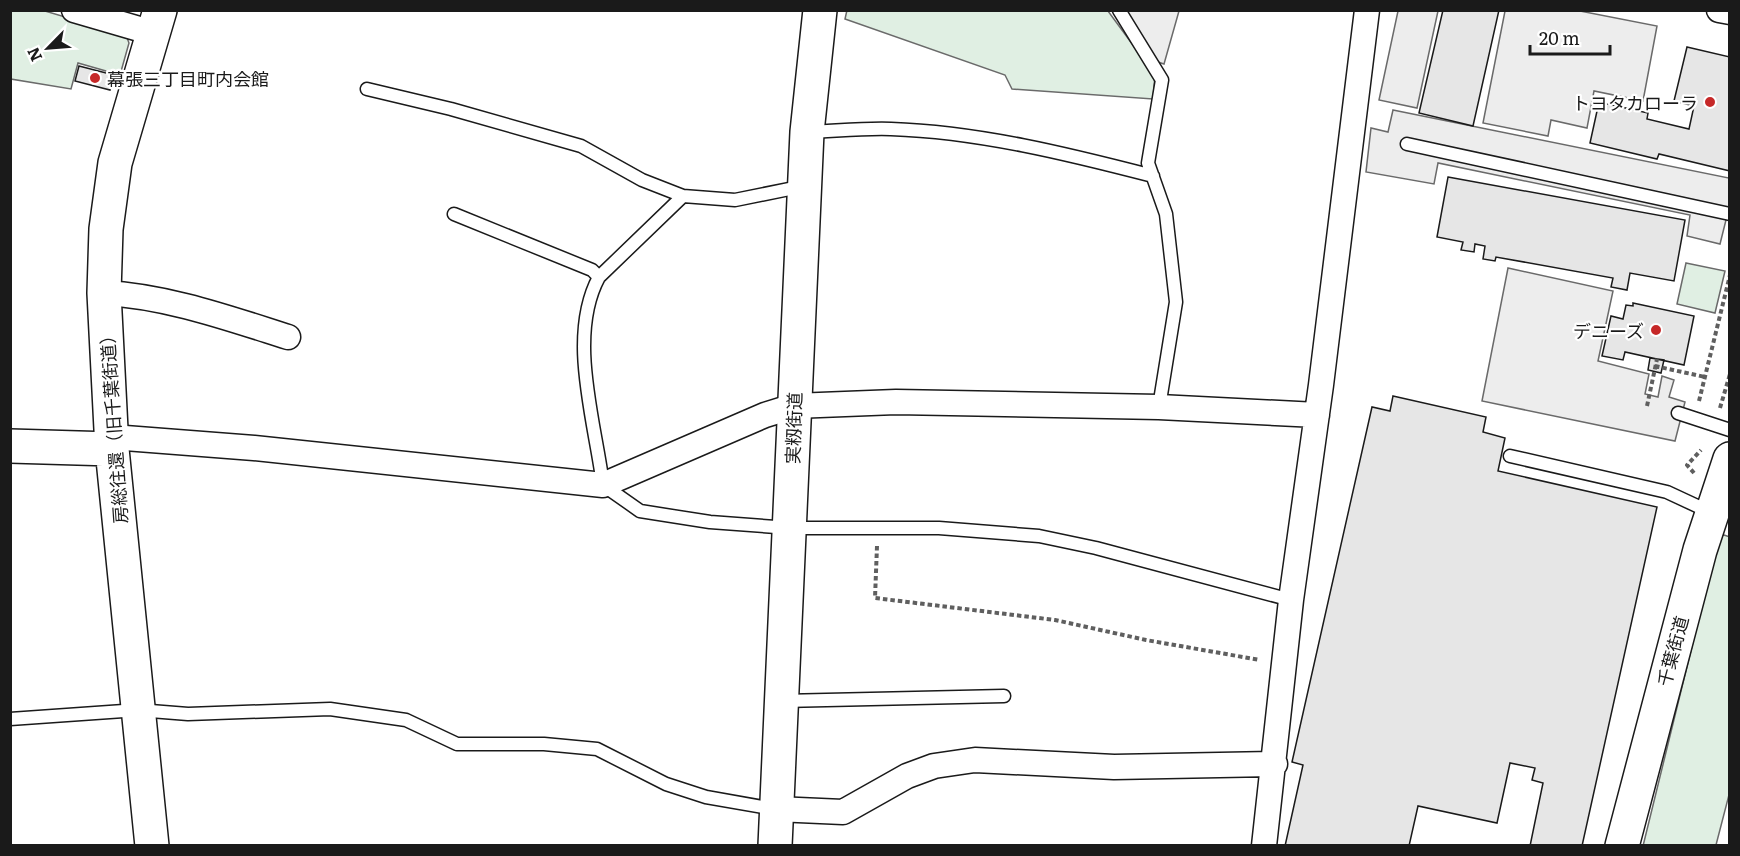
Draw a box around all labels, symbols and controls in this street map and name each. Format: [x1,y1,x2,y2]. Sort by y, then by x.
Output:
north arrow [18,18,78,78]
scale bar [1530,18,1610,56]
text: 20 m [1539,24,1580,51]
text: N [20,44,47,66]
place label: 幕張三丁目町内会館 [107,65,269,92]
marker: 幕張三丁目町内会館 [88,71,102,85]
place label: トヨタカローラ [1572,89,1698,116]
marker: トヨタカローラ [1703,95,1717,109]
place label: デニーズ [1573,317,1644,344]
marker: デニーズ [1649,323,1663,337]
street label: 房総往還（旧千葉街道） [93,325,133,525]
street label: 実籾街道 [778,392,808,464]
street label: 千葉街道 [1650,613,1694,689]

